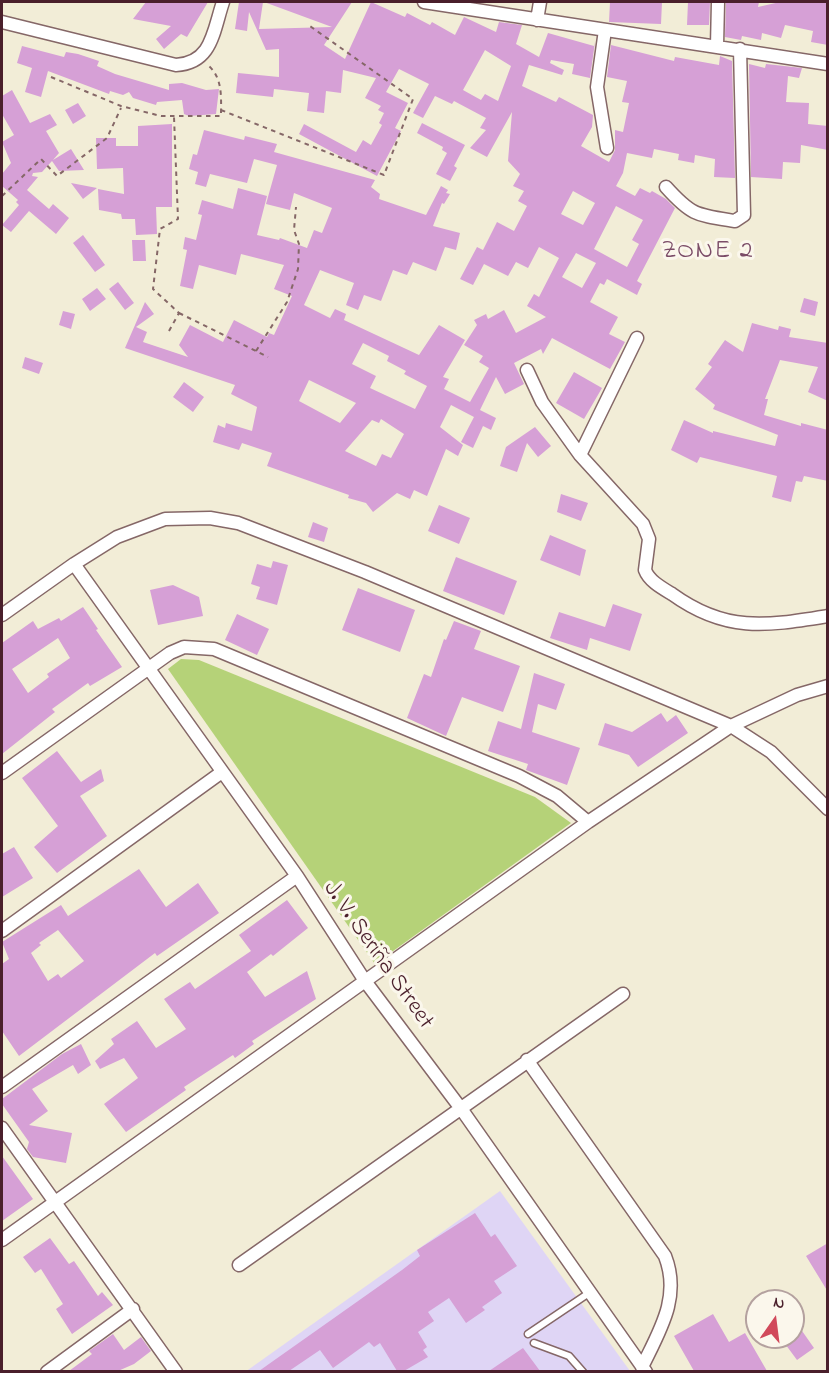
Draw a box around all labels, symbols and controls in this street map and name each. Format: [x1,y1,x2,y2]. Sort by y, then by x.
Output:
district label: ZONE 2 [662,237,754,269]
street label: J. V. Seriña Street [315,876,439,1036]
north arrow [745,1289,805,1349]
text: N [771,1291,787,1316]

